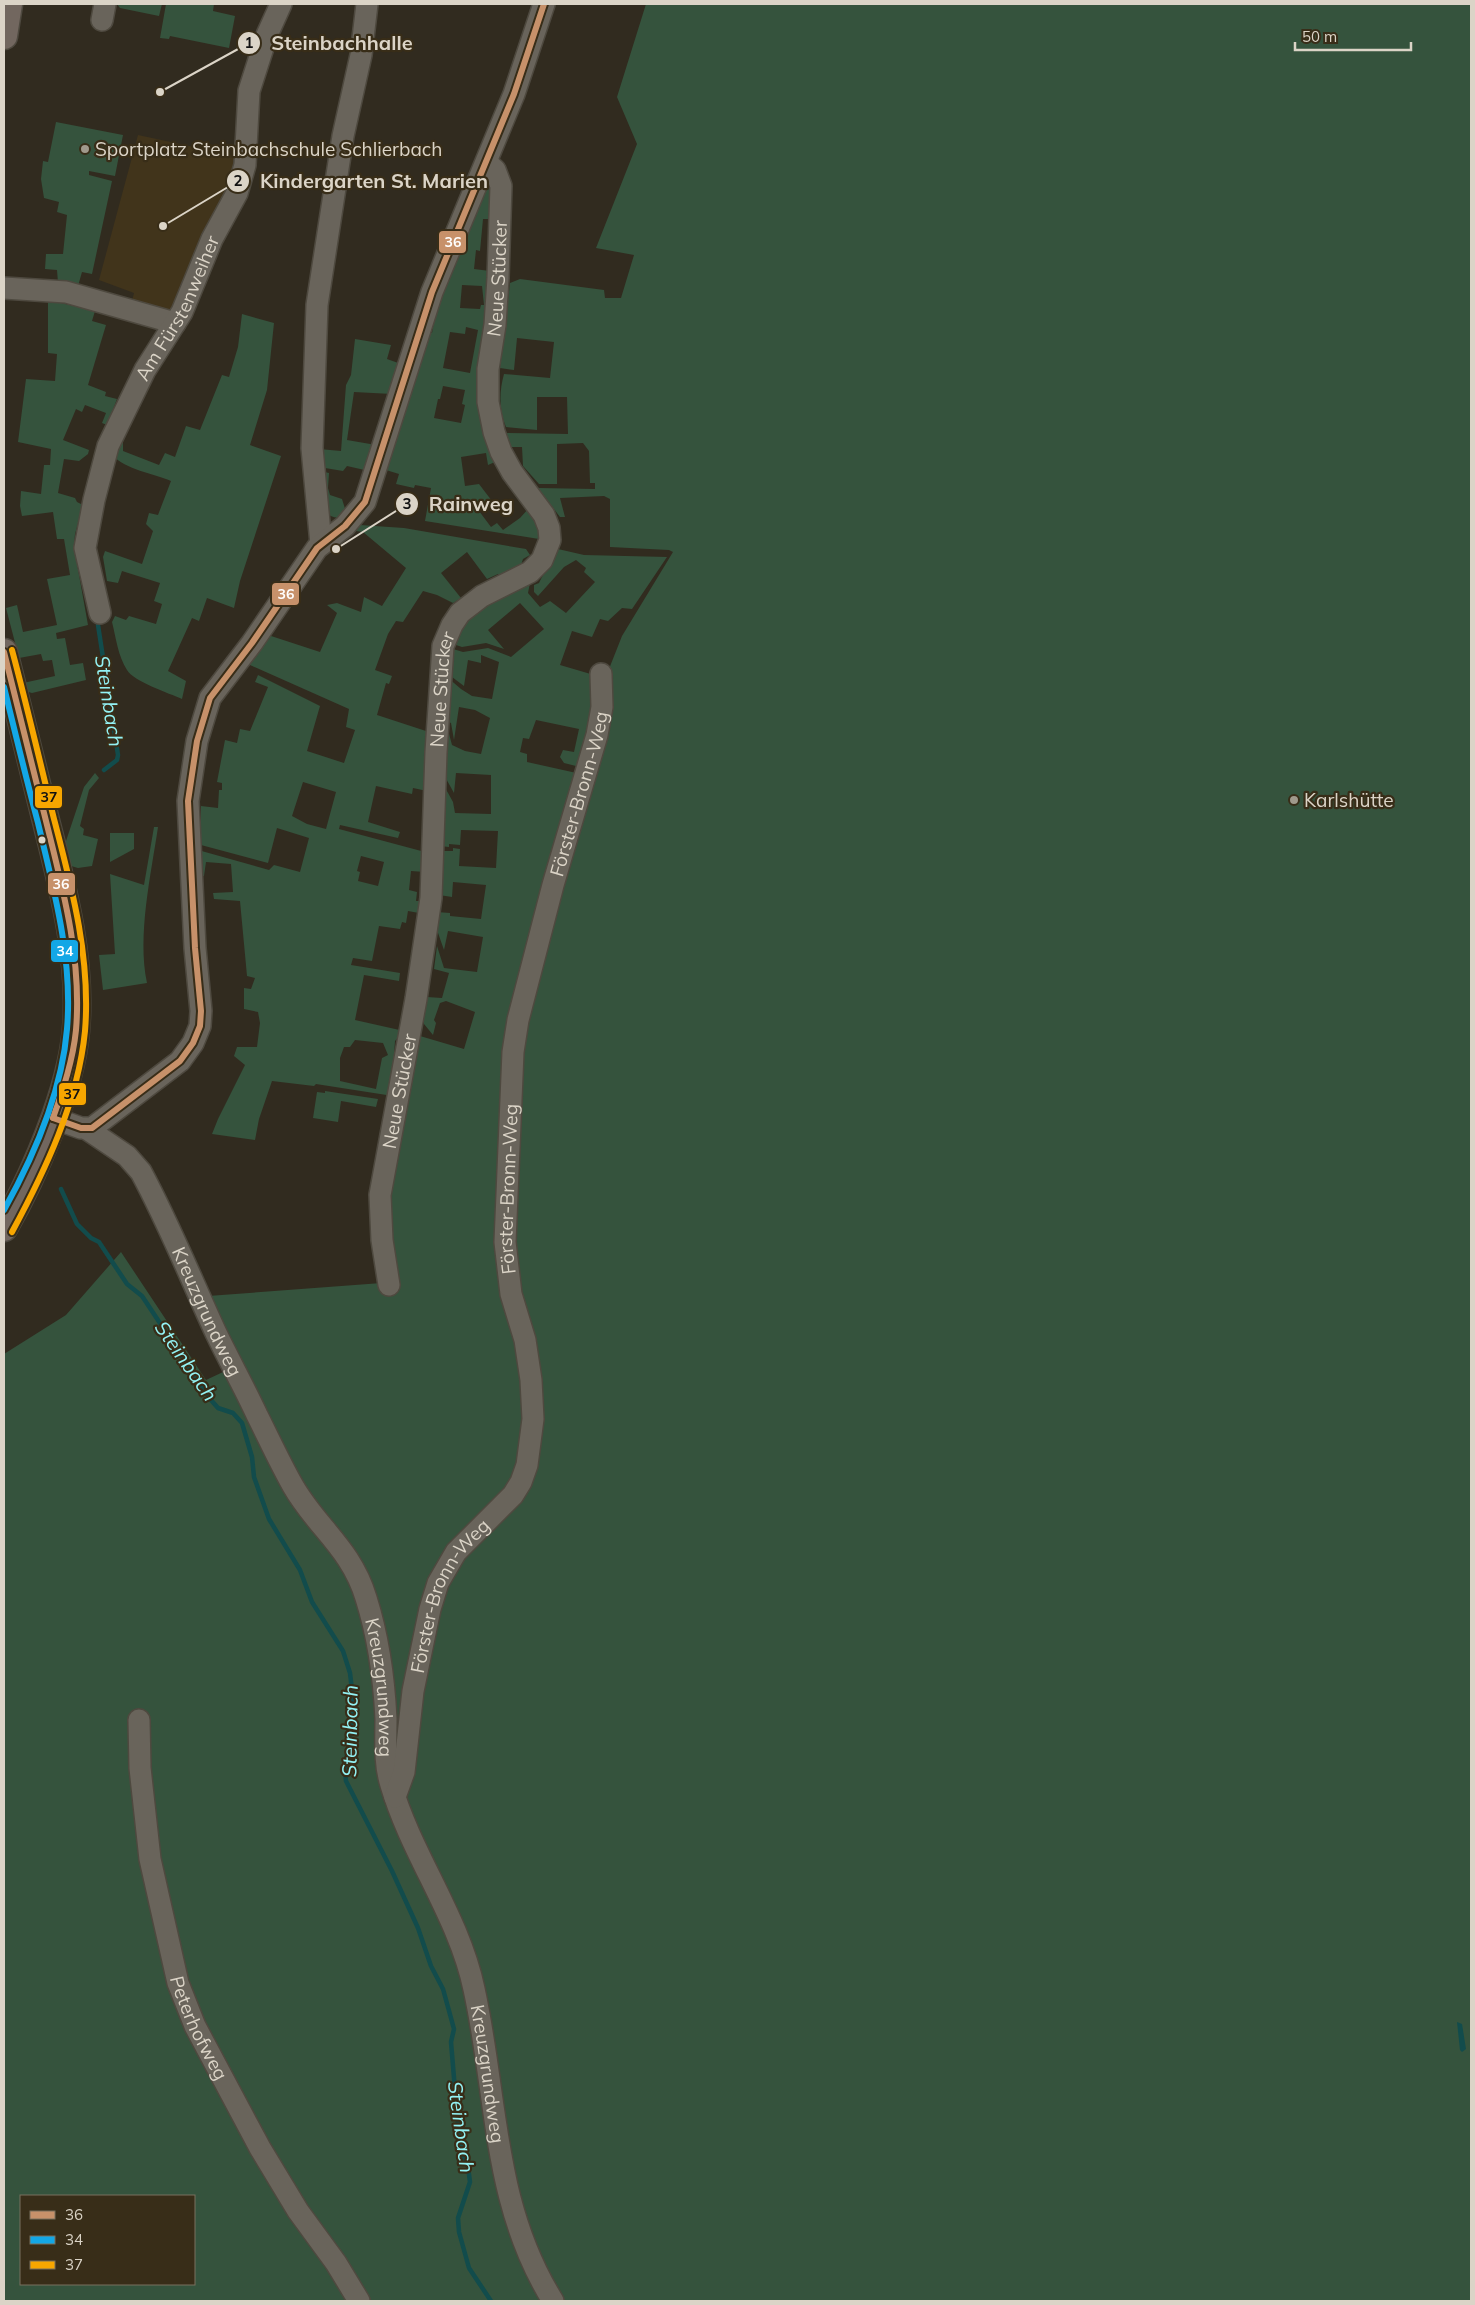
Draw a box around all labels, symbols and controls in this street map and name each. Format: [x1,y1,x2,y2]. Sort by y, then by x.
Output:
scale bar [1295,20,1411,52]
callout: Steinbachhalle [237,25,423,60]
text: 50 m [1302,27,1337,46]
text: Steinbachhalle [271,30,413,55]
text: 1 [244,33,254,52]
place label: Sportplatz Steinbachschule Schlierbach [95,137,442,161]
marker: Sportplatz Steinbachschule Schlierbach [79,143,91,155]
callout: Kindergarten St. Marien [225,163,498,198]
text: Kindergarten St. Marien [260,168,488,193]
text: 2 [233,171,243,190]
street label: Neue Stücker [481,220,512,338]
line badge: 36 [438,230,467,254]
street label: Am Fürstenweiher [130,232,224,384]
text: 36 [445,233,461,251]
callout: Rainweg [394,486,523,521]
text: Rainweg [429,491,513,516]
text: 3 [402,494,412,513]
line badge: 36 [271,582,300,606]
text: 36 [278,585,294,603]
street label: Neue Stücker [424,627,460,748]
water label: Steinbach [90,653,129,748]
street label: Förster-Bronn-Weg [544,709,613,879]
line badge: 37 [34,785,63,809]
text: 37 [41,788,57,806]
place label: Karlshütte [1304,788,1394,812]
marker: Karlshütte [1288,794,1300,806]
unlabelled marker [37,835,47,845]
line badge: 36 [47,872,76,896]
text: 36 [53,875,69,893]
line badge: 34 [50,939,79,963]
text: 34 [57,942,74,960]
street label: Neue Stücker [377,1032,421,1151]
line badge: 37 [58,1082,87,1106]
text: 37 [64,1085,80,1103]
street label: Förster-Bronn-Weg [493,1103,523,1276]
street label: Kreuzgrundweg [167,1243,248,1380]
water label: Steinbach [150,1316,223,1406]
street label: Förster-Bronn-Weg [405,1513,495,1675]
street label: Kreuzgrundweg [360,1615,398,1757]
water label: Steinbach [336,1685,363,1777]
street label: Peterhofweg [165,1974,233,2084]
street label: Kreuzgrundweg [465,2002,510,2145]
water label: Steinbach [443,2079,480,2174]
legend [20,2195,195,2285]
text: 36 [65,2205,83,2224]
text: 34 [65,2230,83,2249]
text: 37 [65,2255,83,2274]

